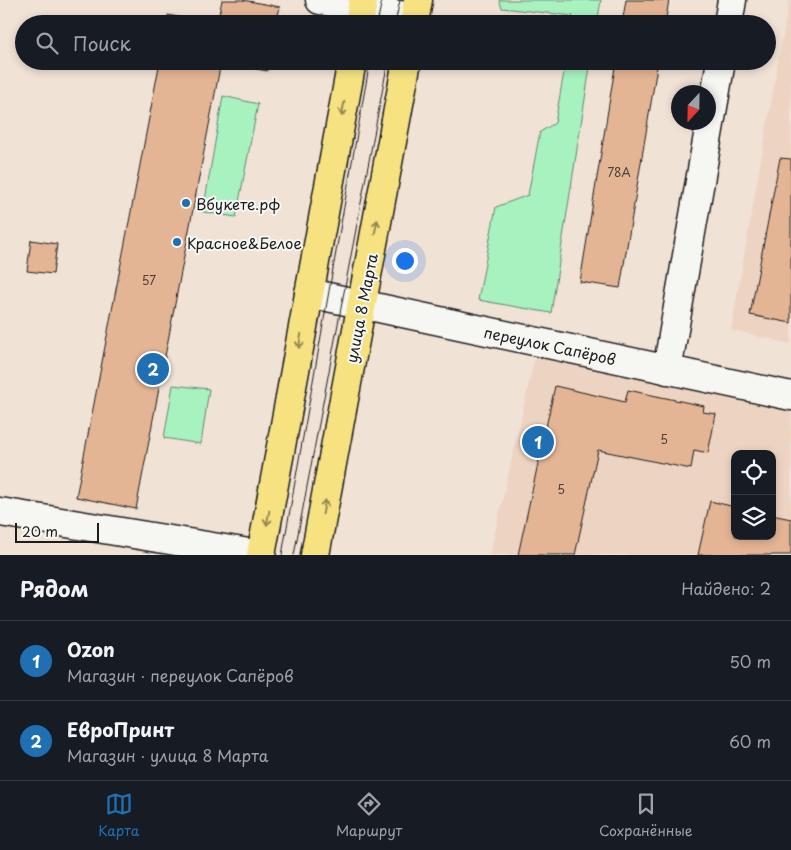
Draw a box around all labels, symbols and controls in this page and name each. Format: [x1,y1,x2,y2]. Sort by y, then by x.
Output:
search box [15,15,776,70]
icon: search [33,29,61,57]
text: Поиск [73,29,131,57]
north arrow [671,85,716,130]
one-way arrow [338,101,347,117]
house number: 78А [607,163,631,181]
place label: Вбукете.рф [196,192,280,215]
marker: Вбукете.рф [180,197,192,209]
one-way arrow [371,219,381,235]
place label: Красное&Белое [187,231,302,254]
marker: Красное&Белое [171,236,183,248]
your location [392,248,418,274]
street label: улица 8 Марта [339,250,383,365]
house number: 57 [142,271,156,289]
street label: переулок Сапёров [482,320,618,370]
one-way arrow [295,332,305,348]
pin: 2 [137,350,169,388]
pin: 1 [522,423,554,461]
house number: 5 [660,430,668,448]
map controls [731,450,776,540]
button: locate [731,450,776,495]
house number: 5 [557,480,565,498]
button: layers [731,495,776,540]
one-way arrow [319,499,329,515]
one-way arrow [263,509,273,525]
scale bar [15,520,99,543]
text: 20 m [22,521,58,542]
text: Рядом [20,572,88,604]
text: Найдено: 2 [681,576,771,600]
text: Ozon [67,635,115,663]
text: 1 [32,649,40,673]
text: 50 m [730,649,771,673]
text: Магазин · переулок Сапёров [67,663,294,687]
text: ЕвроПринт [67,715,174,743]
text: 2 [30,729,42,753]
text: 60 m [729,729,771,753]
text: Магазин · улица 8 Марта [67,743,269,767]
tab: Карта [98,790,139,841]
tab: Маршрут [336,790,402,841]
tab: Сохранённые [599,790,693,841]

